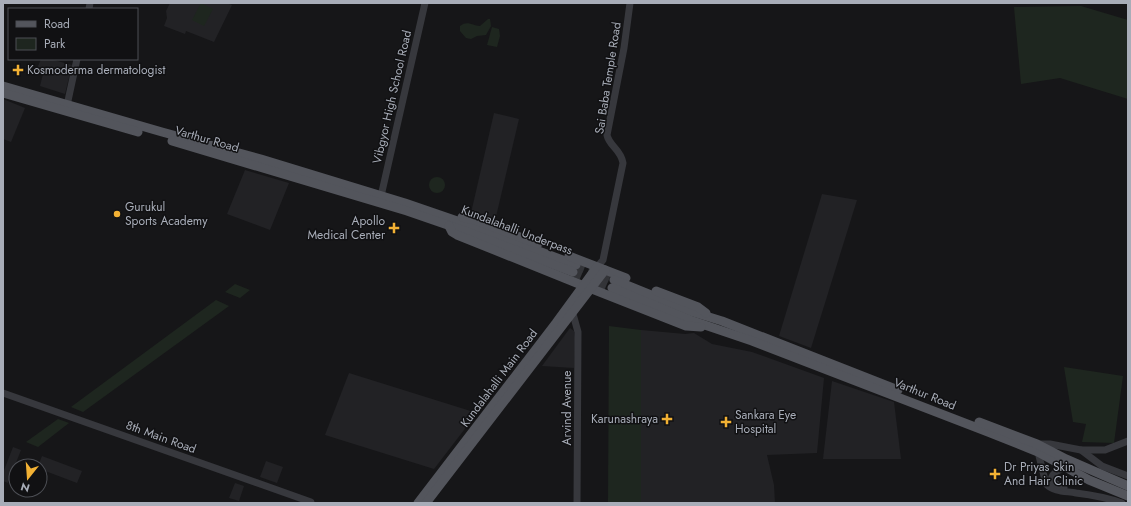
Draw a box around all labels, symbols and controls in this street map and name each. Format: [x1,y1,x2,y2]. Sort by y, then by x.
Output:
legend [8,8,138,60]
text: Road [44,15,70,33]
street label: Sai Baba Temple Road [590,21,626,135]
street label: Vibgyor High School Road [368,28,416,166]
text: Park [44,35,66,53]
place label: Kosmoderma dermatologist [27,61,165,79]
marker: Kosmoderma dermatologist [12,64,24,76]
street label: Varthur Road [173,121,241,157]
place label: Gurukul Sports Academy [125,198,208,230]
street label: Kundalahalli Underpass [459,201,575,260]
marker: Gurukul Sports Academy [112,209,122,219]
place label: Apollo Medical Center [307,212,386,244]
marker: Apollo Medical Center [388,222,400,234]
street label: Kundalahalli Main Road [456,325,542,431]
street label: Arvind Avenue [558,371,576,445]
street label: Varthur Road [891,373,959,415]
place label: Sankara Eye Hospital [735,406,796,438]
place label: Karunashraya [591,410,658,428]
marker: Karunashraya [661,413,673,425]
street label: 8th Main Road [123,416,199,458]
marker: Sankara Eye Hospital [720,416,732,428]
north arrow [8,458,48,498]
place label: Dr Priyas Skin And Hair Clinic [1004,458,1083,490]
marker: Dr Priyas Skin And Hair Clinic [989,468,1001,480]
text: N [19,479,32,496]

